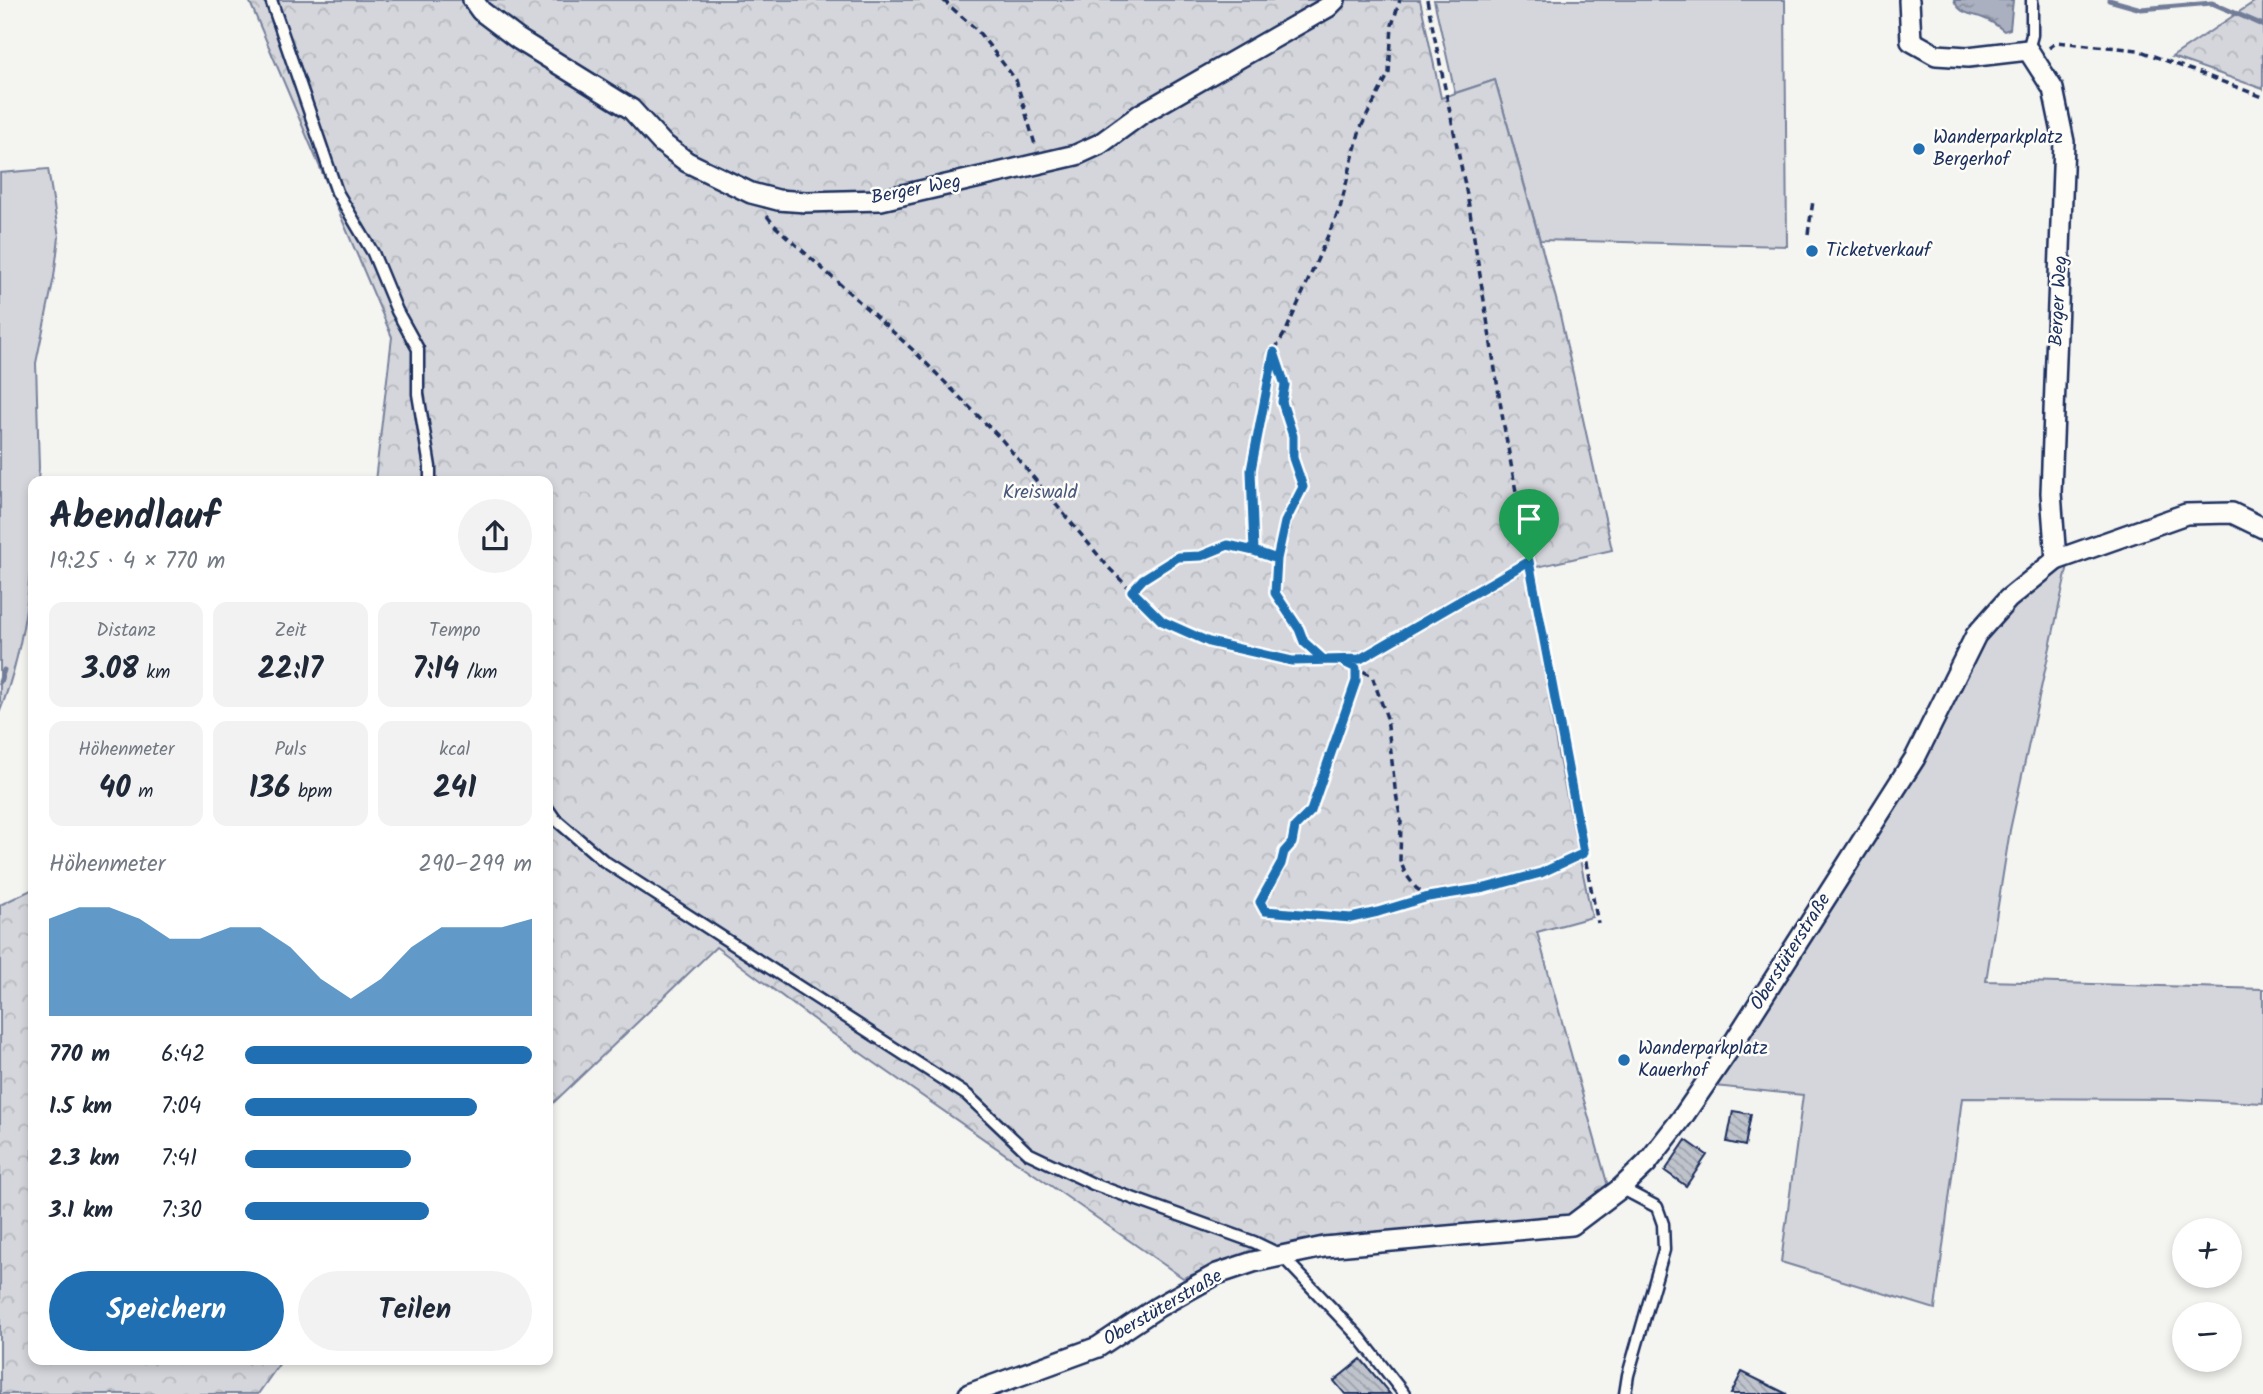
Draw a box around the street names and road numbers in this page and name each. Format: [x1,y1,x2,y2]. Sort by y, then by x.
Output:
street label: Berger Weg [869,167,963,213]
street label: Berger Weg [2042,255,2076,347]
street label: Oberstüterstraße [1743,887,1839,1017]
street label: Oberstüterstraße [1098,1261,1229,1354]

